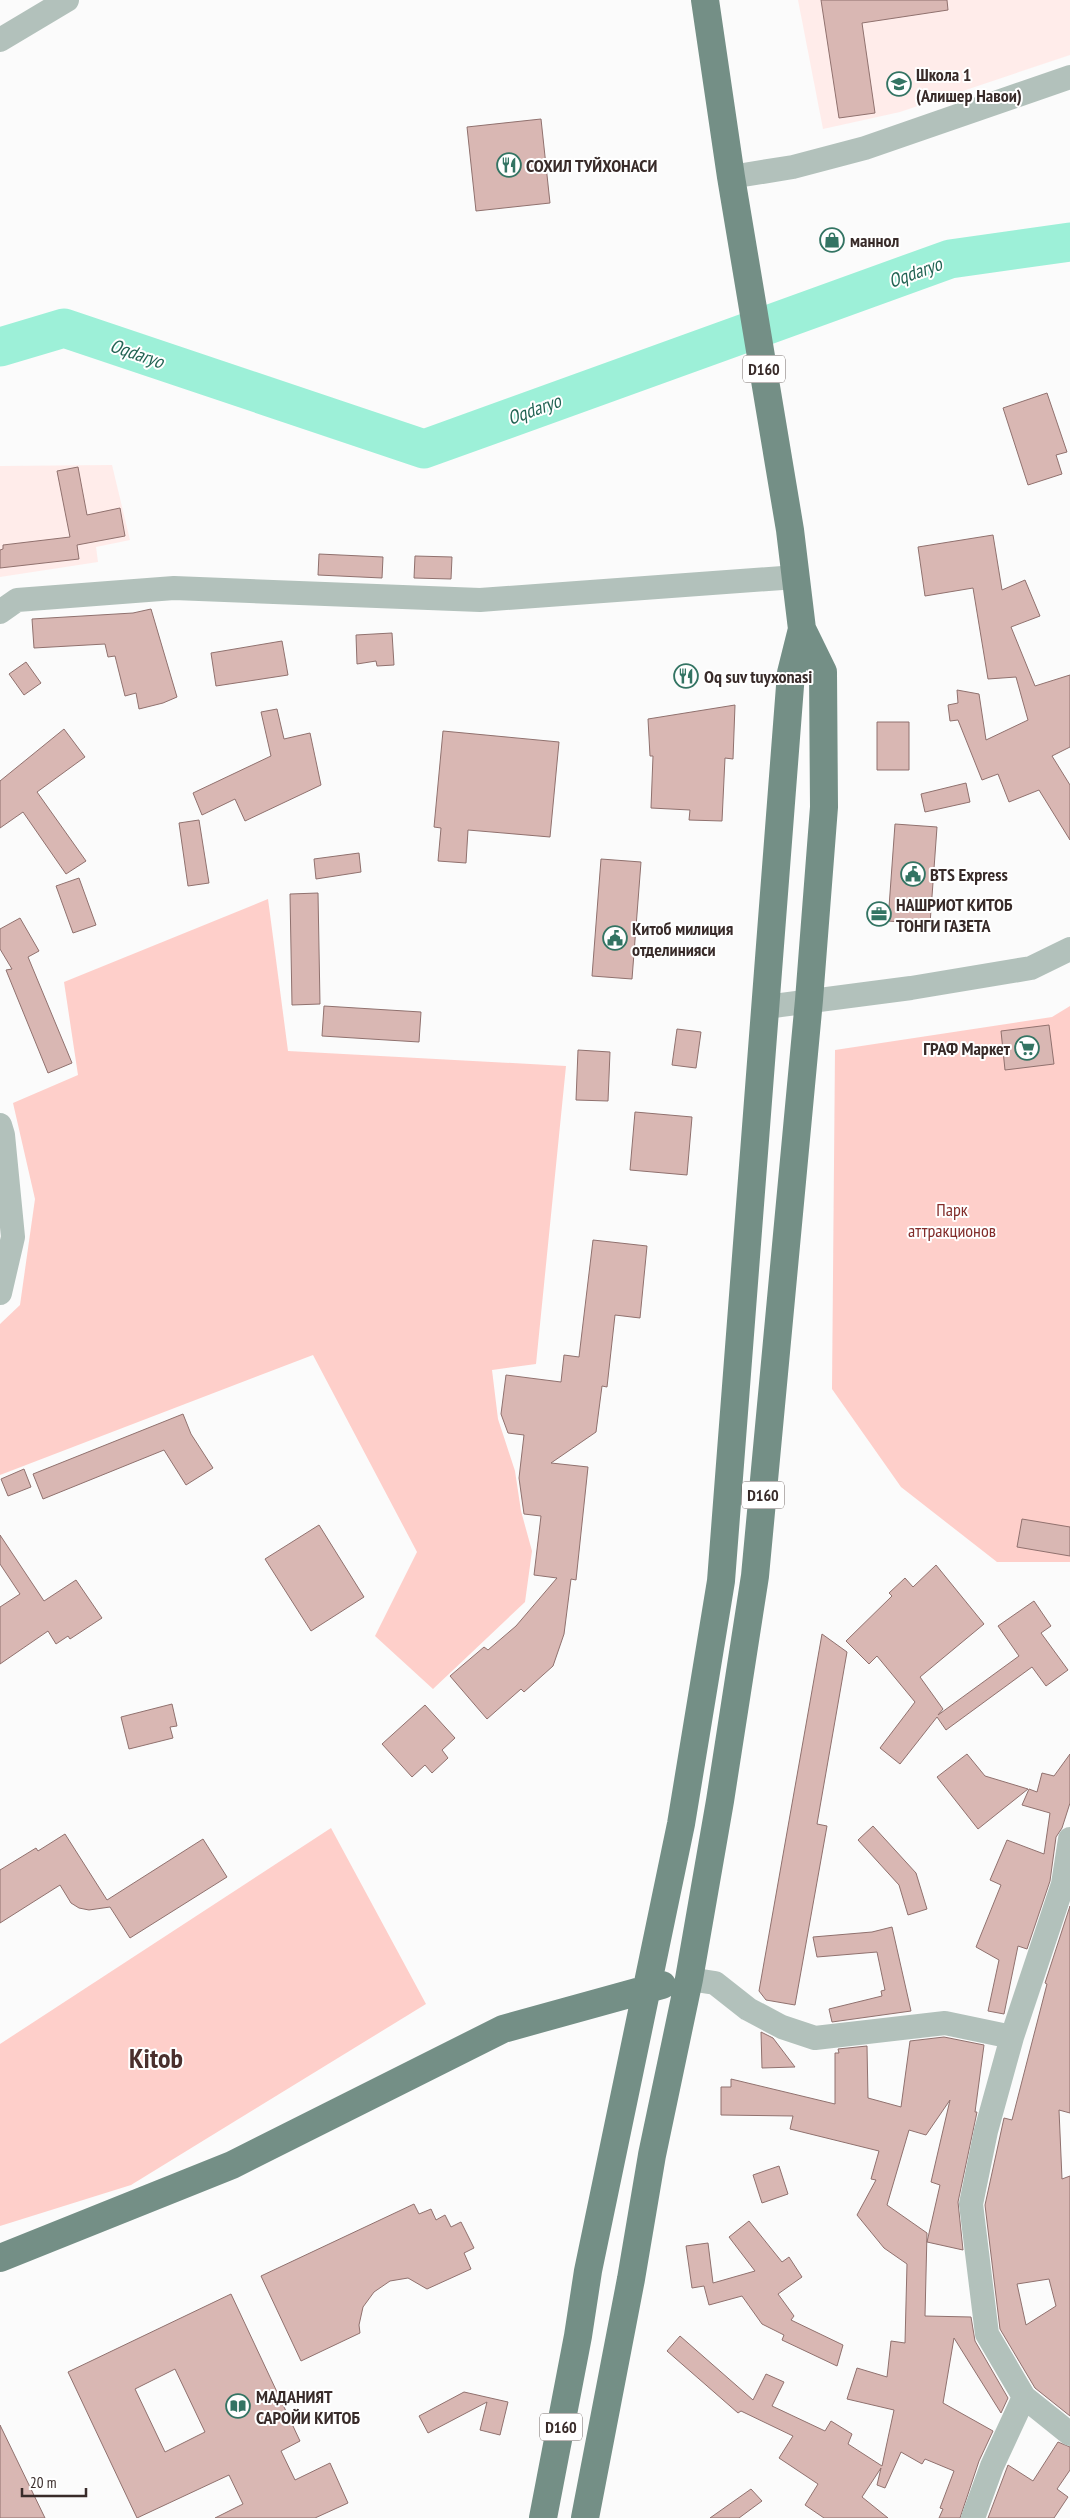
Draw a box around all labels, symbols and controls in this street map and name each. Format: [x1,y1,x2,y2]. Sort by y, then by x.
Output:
place label: Школа 1 (Алишер Навои) [916,63,1022,107]
school or university icon: Школа 1 (Алишер Навои) [886,71,912,97]
restaurant icon: СОХИЛ ТУЙХОНАСИ [496,152,522,178]
place label: СОХИЛ ТУЙХОНАСИ [526,154,657,177]
shop icon: маннол [819,227,845,253]
place label: маннол [850,229,899,252]
water label: Oqdaryo [885,251,947,293]
water label: Oqdaryo [107,333,169,374]
road number: D160 [743,356,785,382]
water label: Oqdaryo [504,388,566,430]
restaurant icon: Oq suv tuyxonasi [673,663,699,689]
place label: Oq suv tuyxonasi [704,665,812,688]
public building icon: BTS Express [900,861,926,887]
place label: BTS Express [930,863,1008,886]
place label: НАШРИОТ КИТОБ ТОНГИ ГАЗЕТА [896,893,1013,937]
office icon: НАШРИОТ КИТОБ ТОНГИ ГАЗЕТА [866,901,892,927]
place label: Китоб милиция отделинияси [632,917,733,961]
public building icon: Китоб милиция отделинияси [602,925,628,951]
supermarket icon: ГРАФ Маркет [1014,1035,1040,1061]
place label: ГРАФ Маркет [923,1037,1011,1060]
park label: Парк аттракционов [908,1198,996,1242]
road number: D160 [742,1482,784,1508]
district label: Kitob [129,2039,183,2076]
place label: МАДАНИЯТ САРОЙИ КИТОБ [256,2385,360,2429]
library icon: МАДАНИЯТ САРОЙИ КИТОБ [225,2393,251,2419]
road number: D160 [540,2414,582,2440]
scale bar [22,2466,86,2498]
text: 20 m [30,2473,56,2492]

